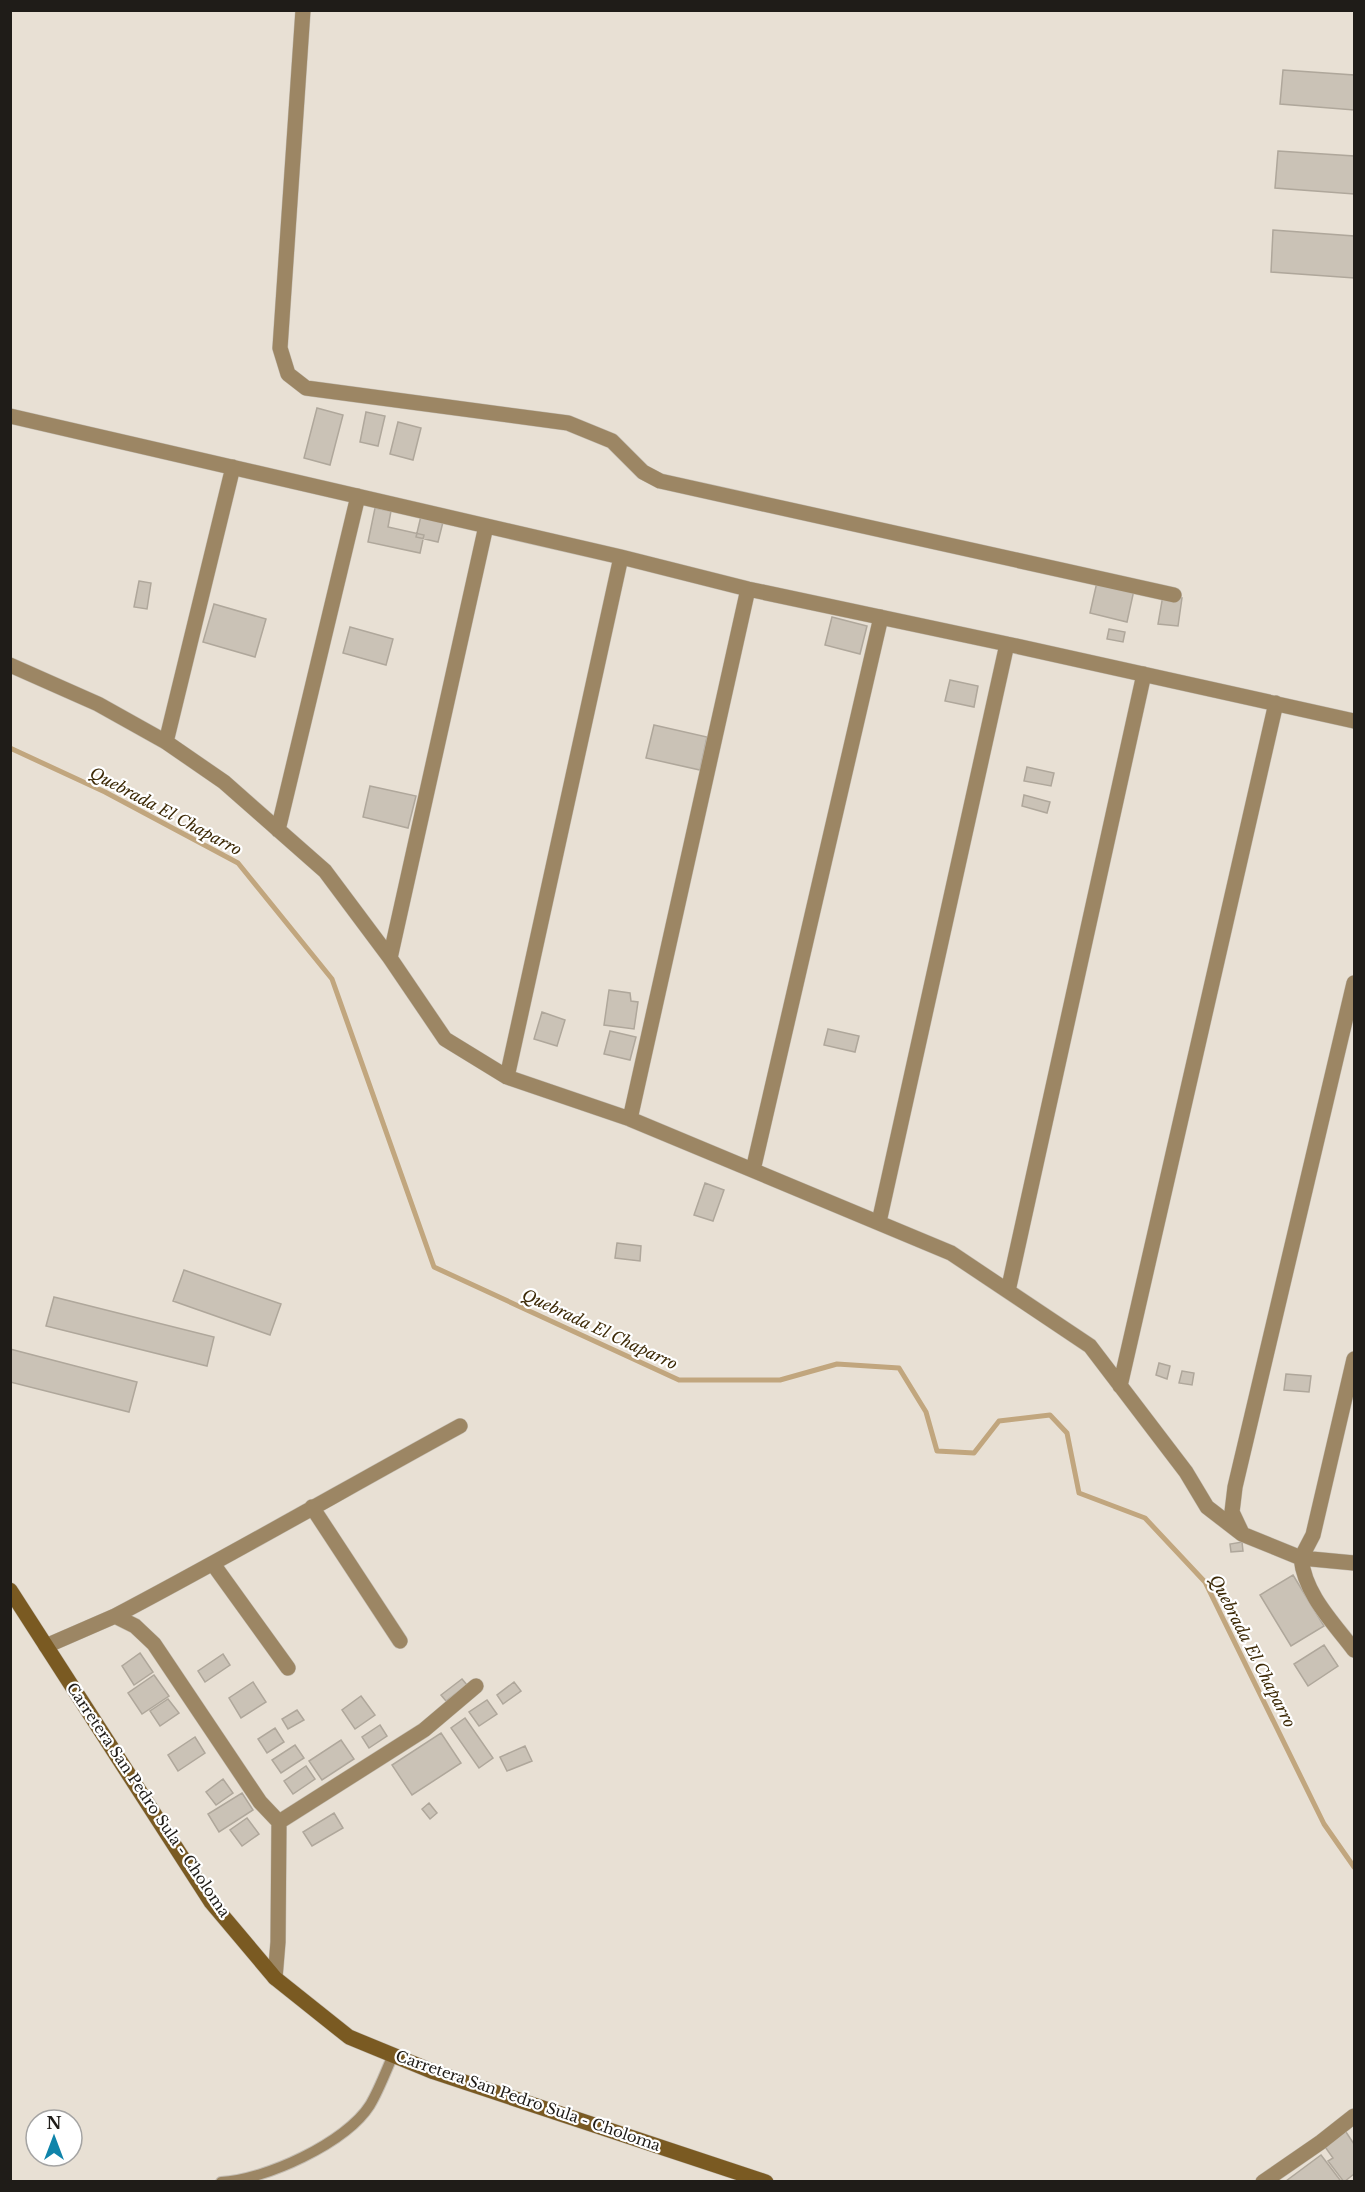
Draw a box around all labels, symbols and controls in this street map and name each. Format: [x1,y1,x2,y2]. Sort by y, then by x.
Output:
water label: Quebrada El Chaparro [87,762,245,860]
water label: Quebrada El Chaparro [519,1284,681,1374]
water label: Quebrada El Chaparro [1206,1571,1300,1731]
street label: Carretera San Pedro Sula - Choloma [63,1679,235,1921]
street label: Carretera San Pedro Sula - Choloma [393,2046,664,2155]
north arrow [24,2108,84,2168]
text: N [46,2113,62,2133]

